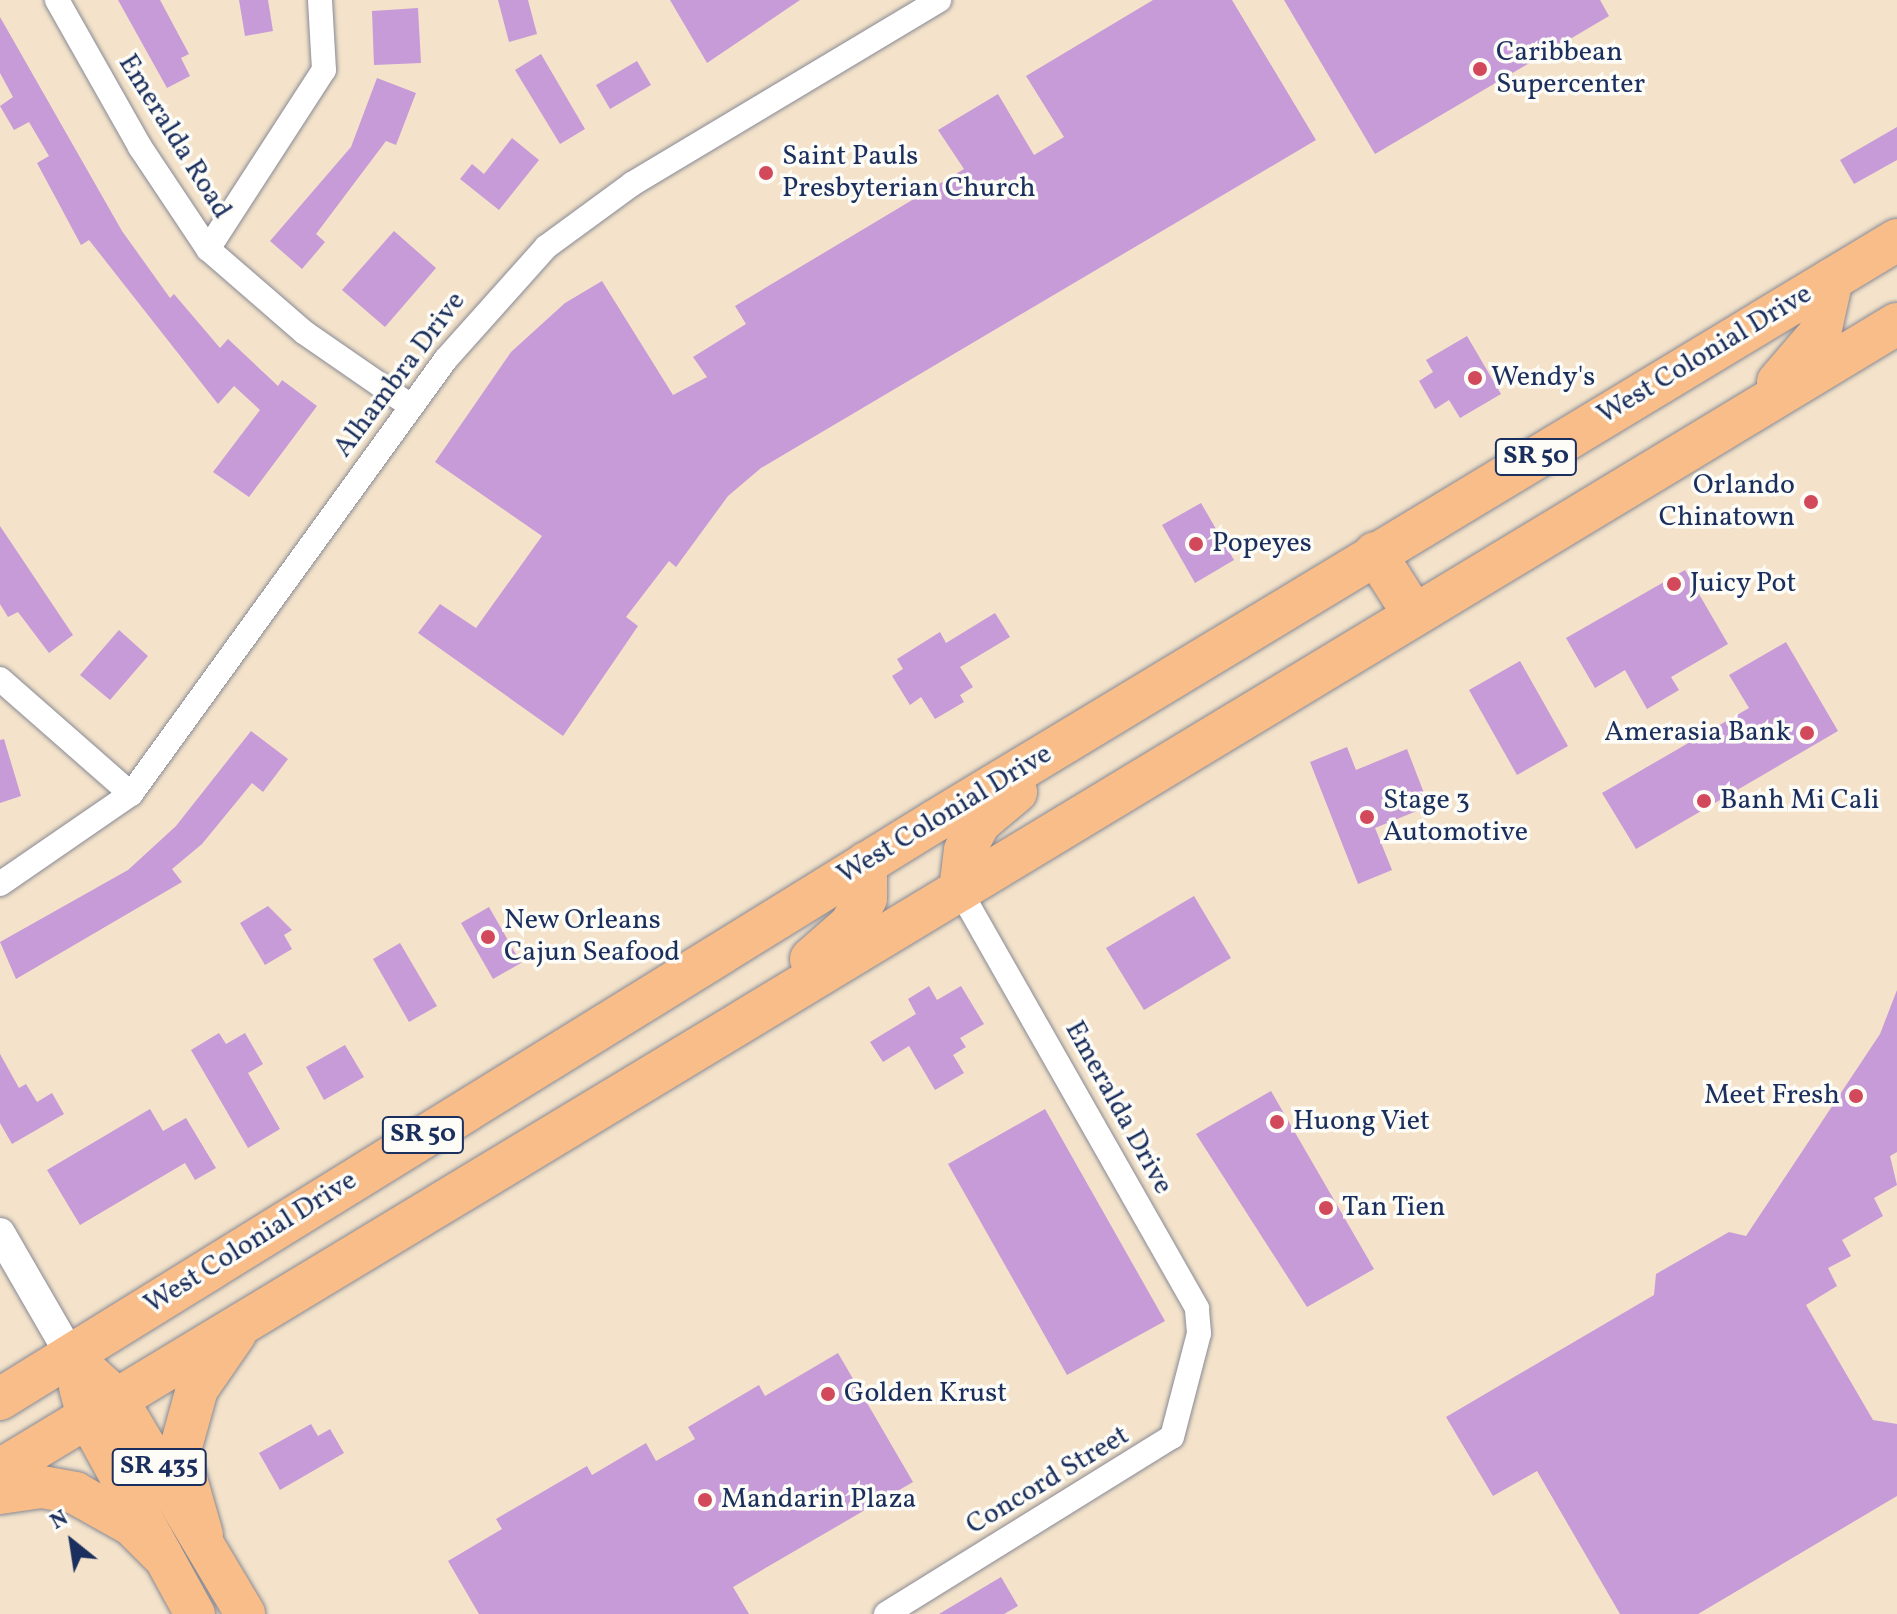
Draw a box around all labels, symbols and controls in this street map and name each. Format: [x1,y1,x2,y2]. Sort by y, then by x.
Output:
place label: Caribbean Supercenter [1496,36,1645,102]
street label: Emeralda Road [110,49,238,225]
marker: Caribbean Supercenter [1471,60,1489,78]
place label: Saint Pauls Presbyterian Church [782,140,1036,206]
marker: Saint Pauls Presbyterian Church [757,164,775,182]
street label: West Colonial Drive [1592,278,1818,432]
street label: Alhambra Drive [327,286,473,464]
place label: Wendy's [1491,361,1595,395]
marker: Wendy's [1466,369,1484,387]
road number: SR 50 [1494,435,1578,479]
place label: Orlando Chinatown [1659,469,1795,535]
marker: Orlando Chinatown [1802,493,1820,511]
place label: Popeyes [1212,527,1312,561]
marker: Popeyes [1187,535,1205,553]
place label: Juicy Pot [1690,567,1797,601]
marker: Juicy Pot [1665,575,1683,593]
place label: Amerasia Bank [1604,716,1791,750]
marker: Amerasia Bank [1798,724,1816,742]
street label: West Colonial Drive [832,738,1058,892]
place label: Stage 3 Automotive [1383,784,1528,850]
place label: Banh Mi Cali [1720,784,1880,818]
marker: Banh Mi Cali [1695,792,1713,810]
marker: Stage 3 Automotive [1358,808,1376,826]
place label: New Orleans Cajun Seafood [504,904,680,970]
marker: New Orleans Cajun Seafood [479,928,497,946]
street label: Emeralda Drive [1057,1016,1179,1200]
place label: Meet Fresh [1704,1079,1840,1113]
marker: Meet Fresh [1847,1087,1865,1105]
place label: Huong Viet [1293,1105,1431,1139]
road number: SR 50 [381,1113,465,1157]
marker: Huong Viet [1268,1113,1286,1131]
street label: West Colonial Drive [139,1164,363,1322]
place label: Tan Tien [1342,1191,1446,1225]
marker: Tan Tien [1317,1199,1335,1217]
place label: Golden Krust [844,1377,1007,1411]
marker: Golden Krust [819,1385,837,1403]
street label: Concord Street [961,1419,1135,1543]
road number: SR 435 [111,1445,207,1489]
place label: Mandarin Plaza [721,1483,916,1517]
marker: Mandarin Plaza [696,1491,714,1509]
north arrow [32,1502,112,1582]
text: N [45,1503,74,1538]

